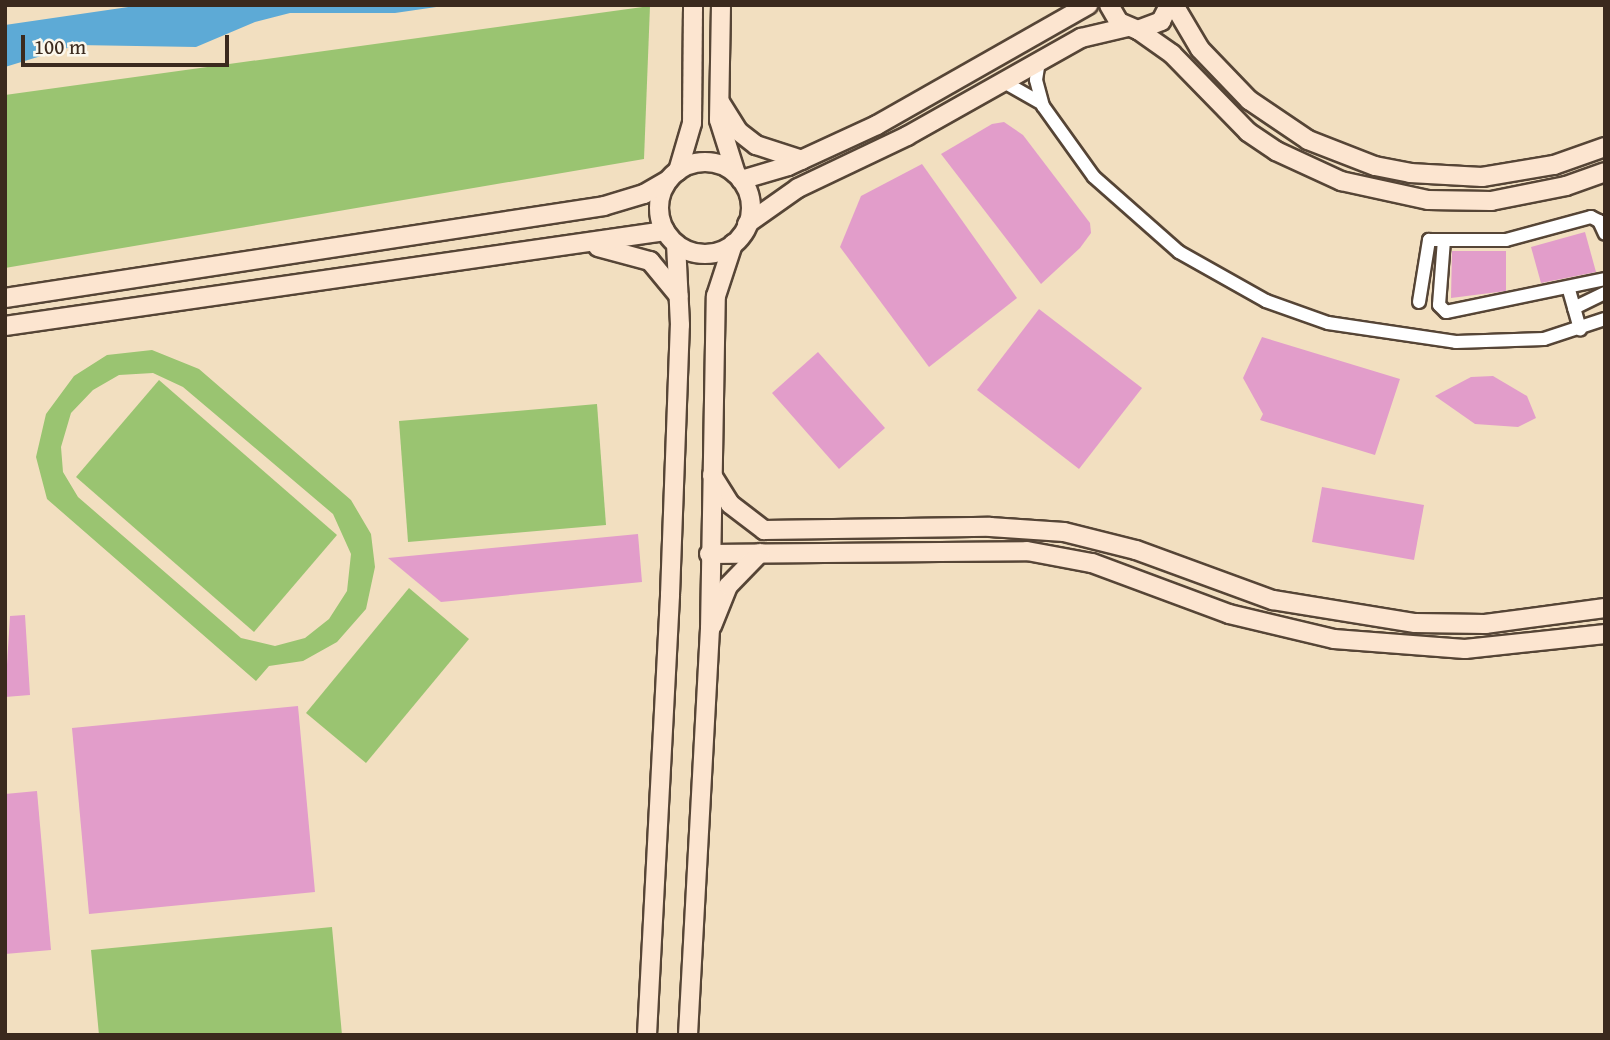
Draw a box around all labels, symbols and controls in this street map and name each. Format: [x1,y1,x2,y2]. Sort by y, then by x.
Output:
scale bar [24,21,233,65]
text: 100 m [34,31,86,62]

